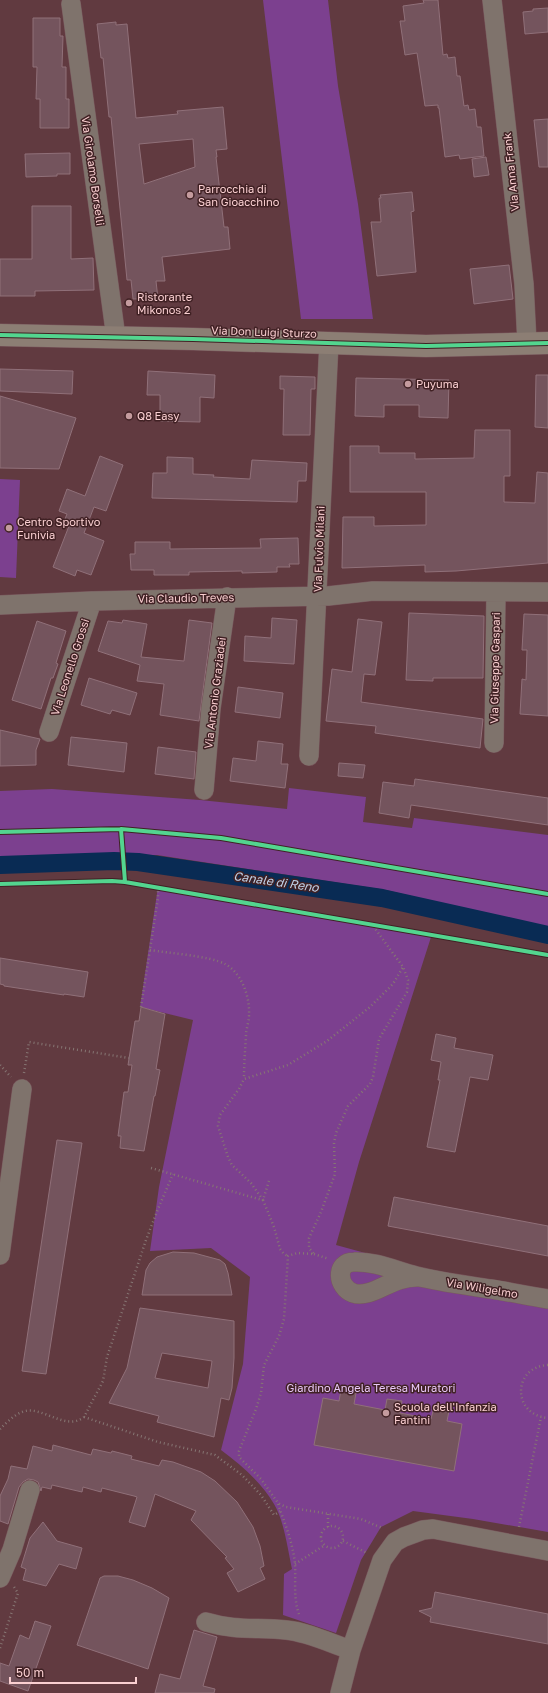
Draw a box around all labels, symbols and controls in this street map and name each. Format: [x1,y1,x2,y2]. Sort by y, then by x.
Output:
street label: Via Girolamo Borselli [79,116,108,226]
street label: Via Anna Frank [500,132,521,212]
place label: Parrocchia di San Gioacchino [198,182,280,208]
marker: Parrocchia di San Gioacchino [185,190,195,200]
place label: Ristorante Mikonos 2 [137,290,192,316]
marker: Ristorante Mikonos 2 [124,298,134,308]
street label: Via Don Luigi Sturzo [211,323,317,340]
place label: Puyuma [416,377,459,390]
marker: Puyuma [403,379,413,389]
place label: Q8 Easy [137,409,179,422]
marker: Q8 Easy [124,411,134,421]
street label: Via Fulvio Milani [311,506,327,592]
place label: Centro Sportivo Funivia [17,515,101,541]
marker: Centro Sportivo Funivia [4,523,14,533]
street label: Via Claudio Treves [138,590,235,605]
street label: Via Giuseppe Gaspari [487,612,502,724]
street label: Via Leonello Grossi [48,617,91,717]
street label: Via Antonio Graziadei [201,636,228,750]
water label: Canale di Reno [232,868,320,895]
street label: Via Wiligelmo [445,1275,519,1300]
park label: Giardino Angela Teresa Muratori [287,1381,455,1394]
place label: Scuola dell'Infanzia Fantini [394,1400,497,1426]
marker: Scuola dell'Infanzia Fantini [381,1408,391,1418]
scale bar [10,1659,136,1685]
text: 50 m [16,1665,44,1680]

